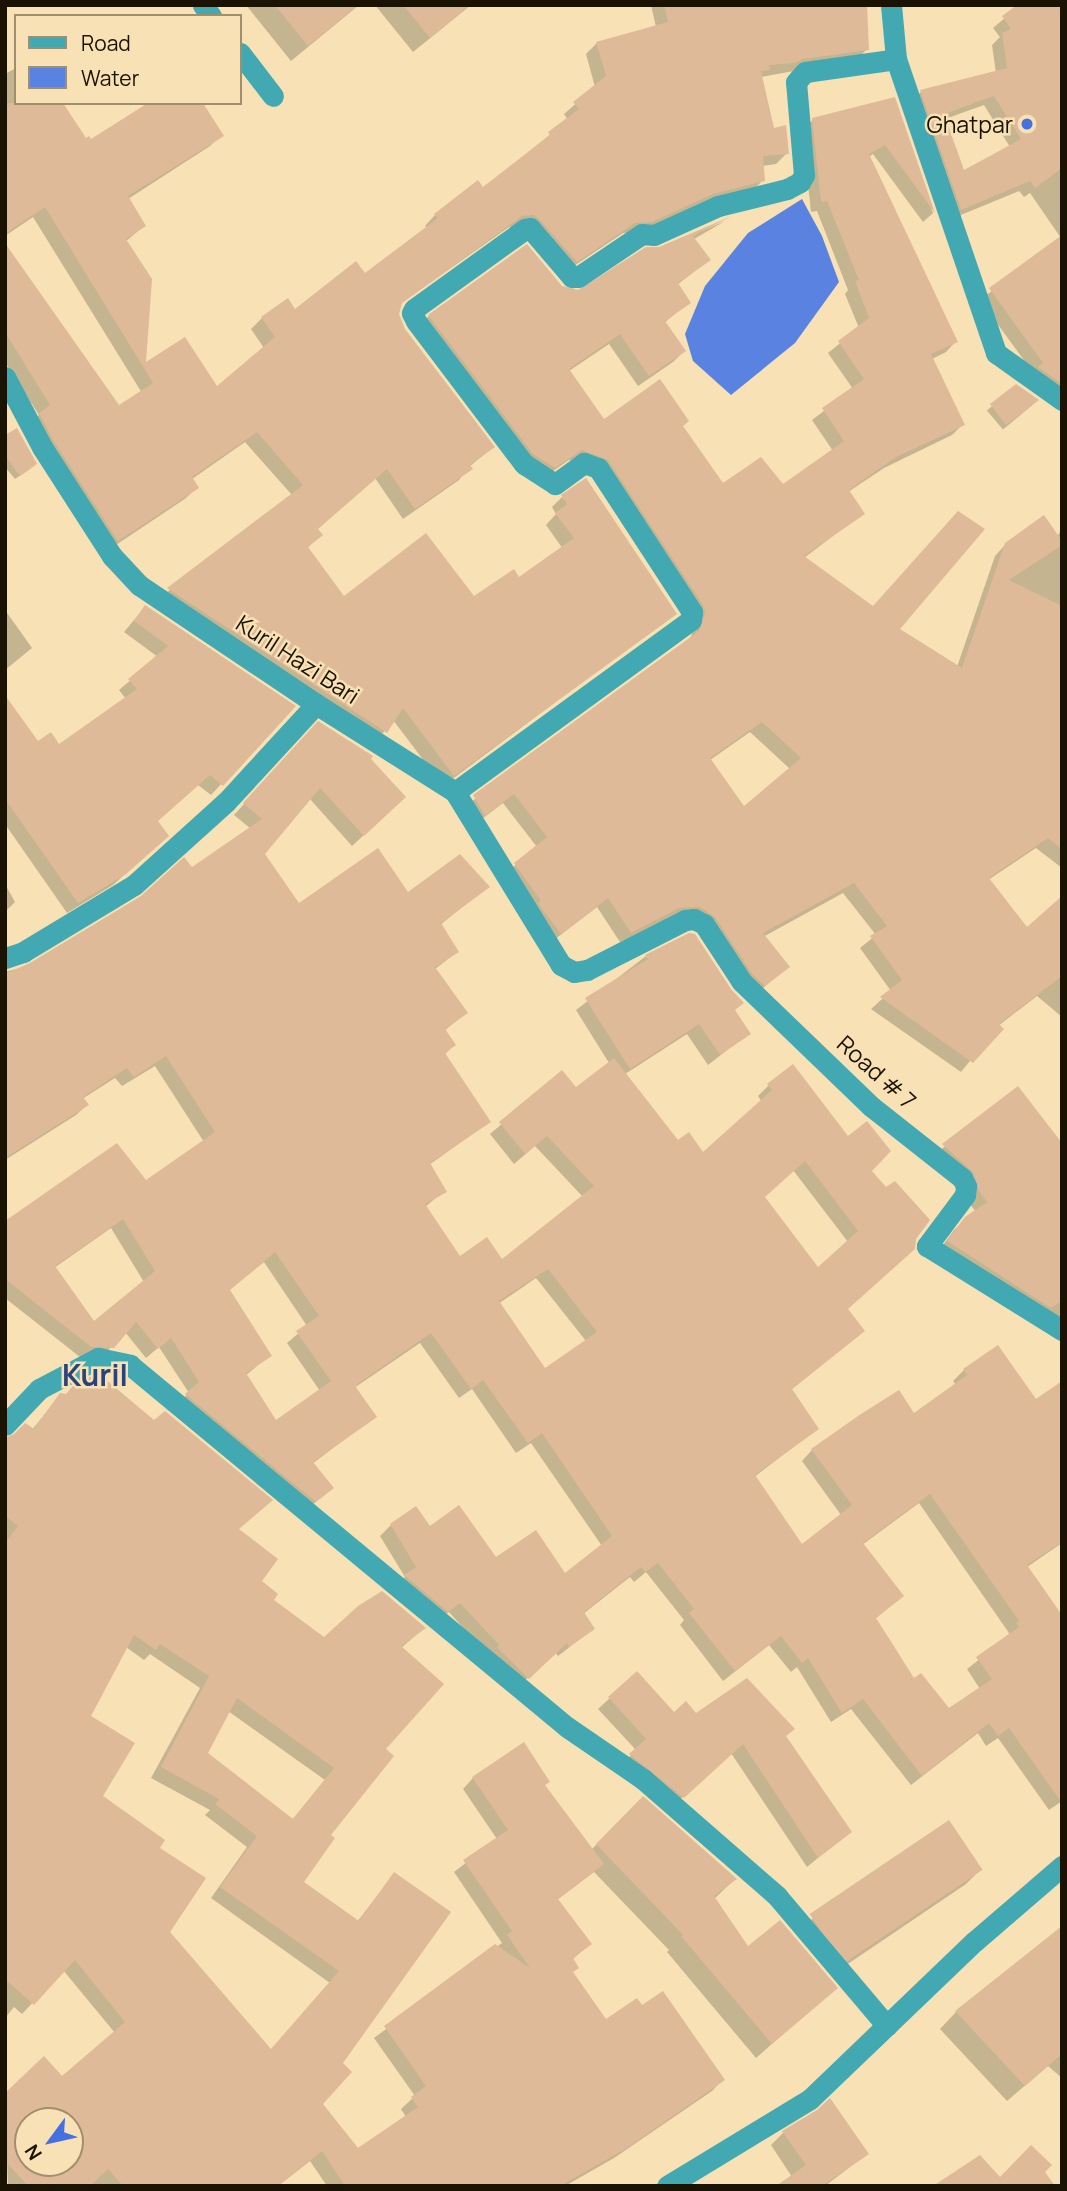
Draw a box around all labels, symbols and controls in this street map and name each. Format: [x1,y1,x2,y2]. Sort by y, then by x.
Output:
legend [14,14,242,105]
text: Road [81,29,131,57]
text: Water [81,64,139,92]
place label: Ghatpar [926,110,1013,138]
marker: Ghatpar [1019,116,1035,132]
street label: Kuril Hazi Bari [231,609,365,709]
street label: Road # 7 [832,1029,922,1115]
district label: Kuril [62,1357,128,1393]
north arrow [14,2107,84,2177]
text: N [18,2140,48,2165]

